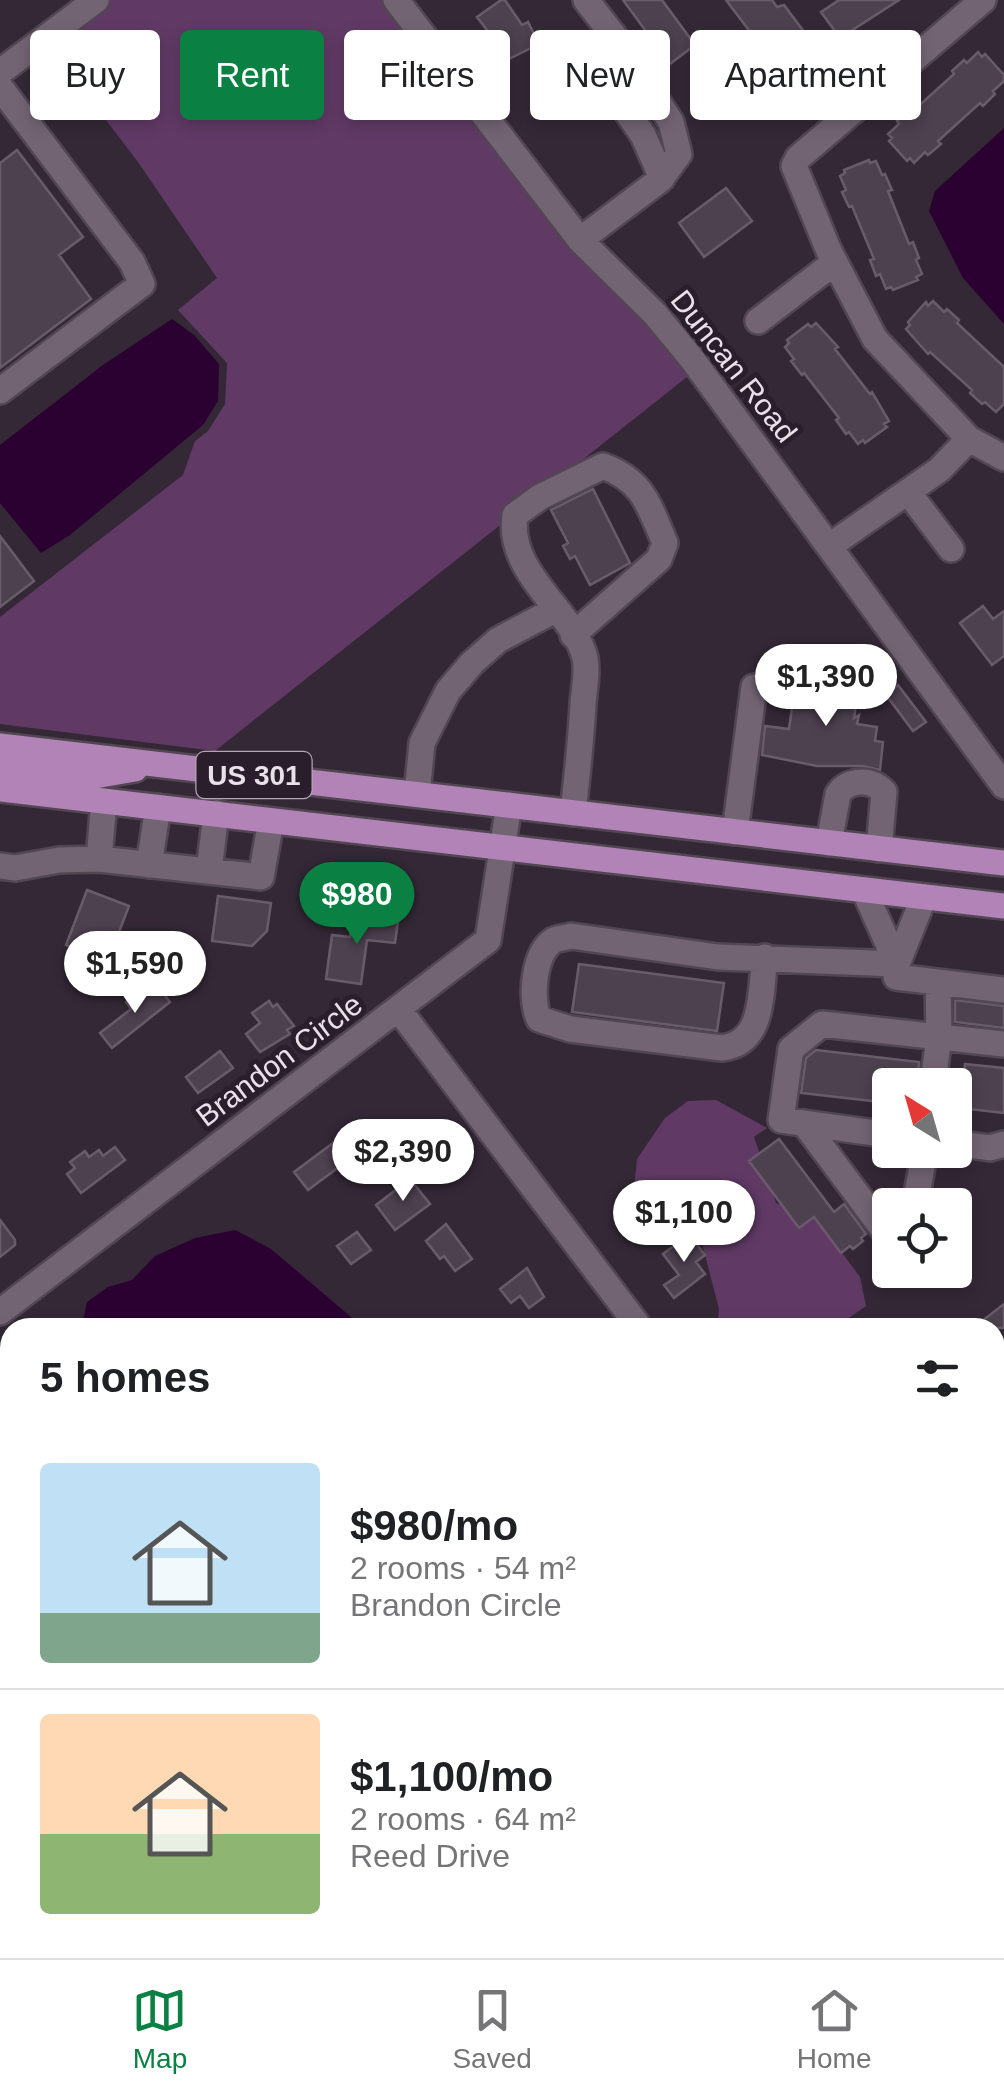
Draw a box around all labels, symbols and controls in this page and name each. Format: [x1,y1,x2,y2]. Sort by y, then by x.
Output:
chip: Buy [30,30,160,120]
chip: Rent [180,30,324,120]
chip: Filters [344,30,510,120]
chip: New [530,30,670,120]
chip: Apartment [690,30,921,120]
street label: Duncan Road [665,284,803,448]
pin: $1,390 [745,644,907,729]
text: $1,390 [777,658,875,694]
road number: US 301 [196,752,312,798]
pin: $980 [298,862,416,947]
text: $980 [321,876,393,912]
pin: $1,590 [54,931,216,1016]
text: $1,590 [86,945,184,981]
street label: Brandon Circle [190,987,368,1133]
north arrow [872,1068,972,1168]
map controls [872,1068,972,1288]
pin: $2,390 [322,1119,484,1204]
text: $2,390 [354,1133,452,1169]
pin: $1,100 [603,1180,765,1265]
button: locate [872,1188,972,1288]
text: $1,100 [635,1194,733,1230]
icon: filters [910,1351,965,1406]
text: 5 homes [40,1354,210,1401]
text: $980/mo [350,1502,518,1549]
icon: home [120,1503,240,1623]
text: 2 rooms · 54 m² [350,1550,576,1586]
text: Brandon Circle [350,1587,562,1623]
text: $1,100/mo [350,1753,553,1800]
icon: home [120,1754,240,1874]
text: 2 rooms · 64 m² [350,1801,576,1837]
text: Reed Drive [350,1838,510,1874]
tab: Map [132,1983,187,2075]
tab: Saved [452,1983,532,2075]
tab: Home [797,1983,871,2075]

